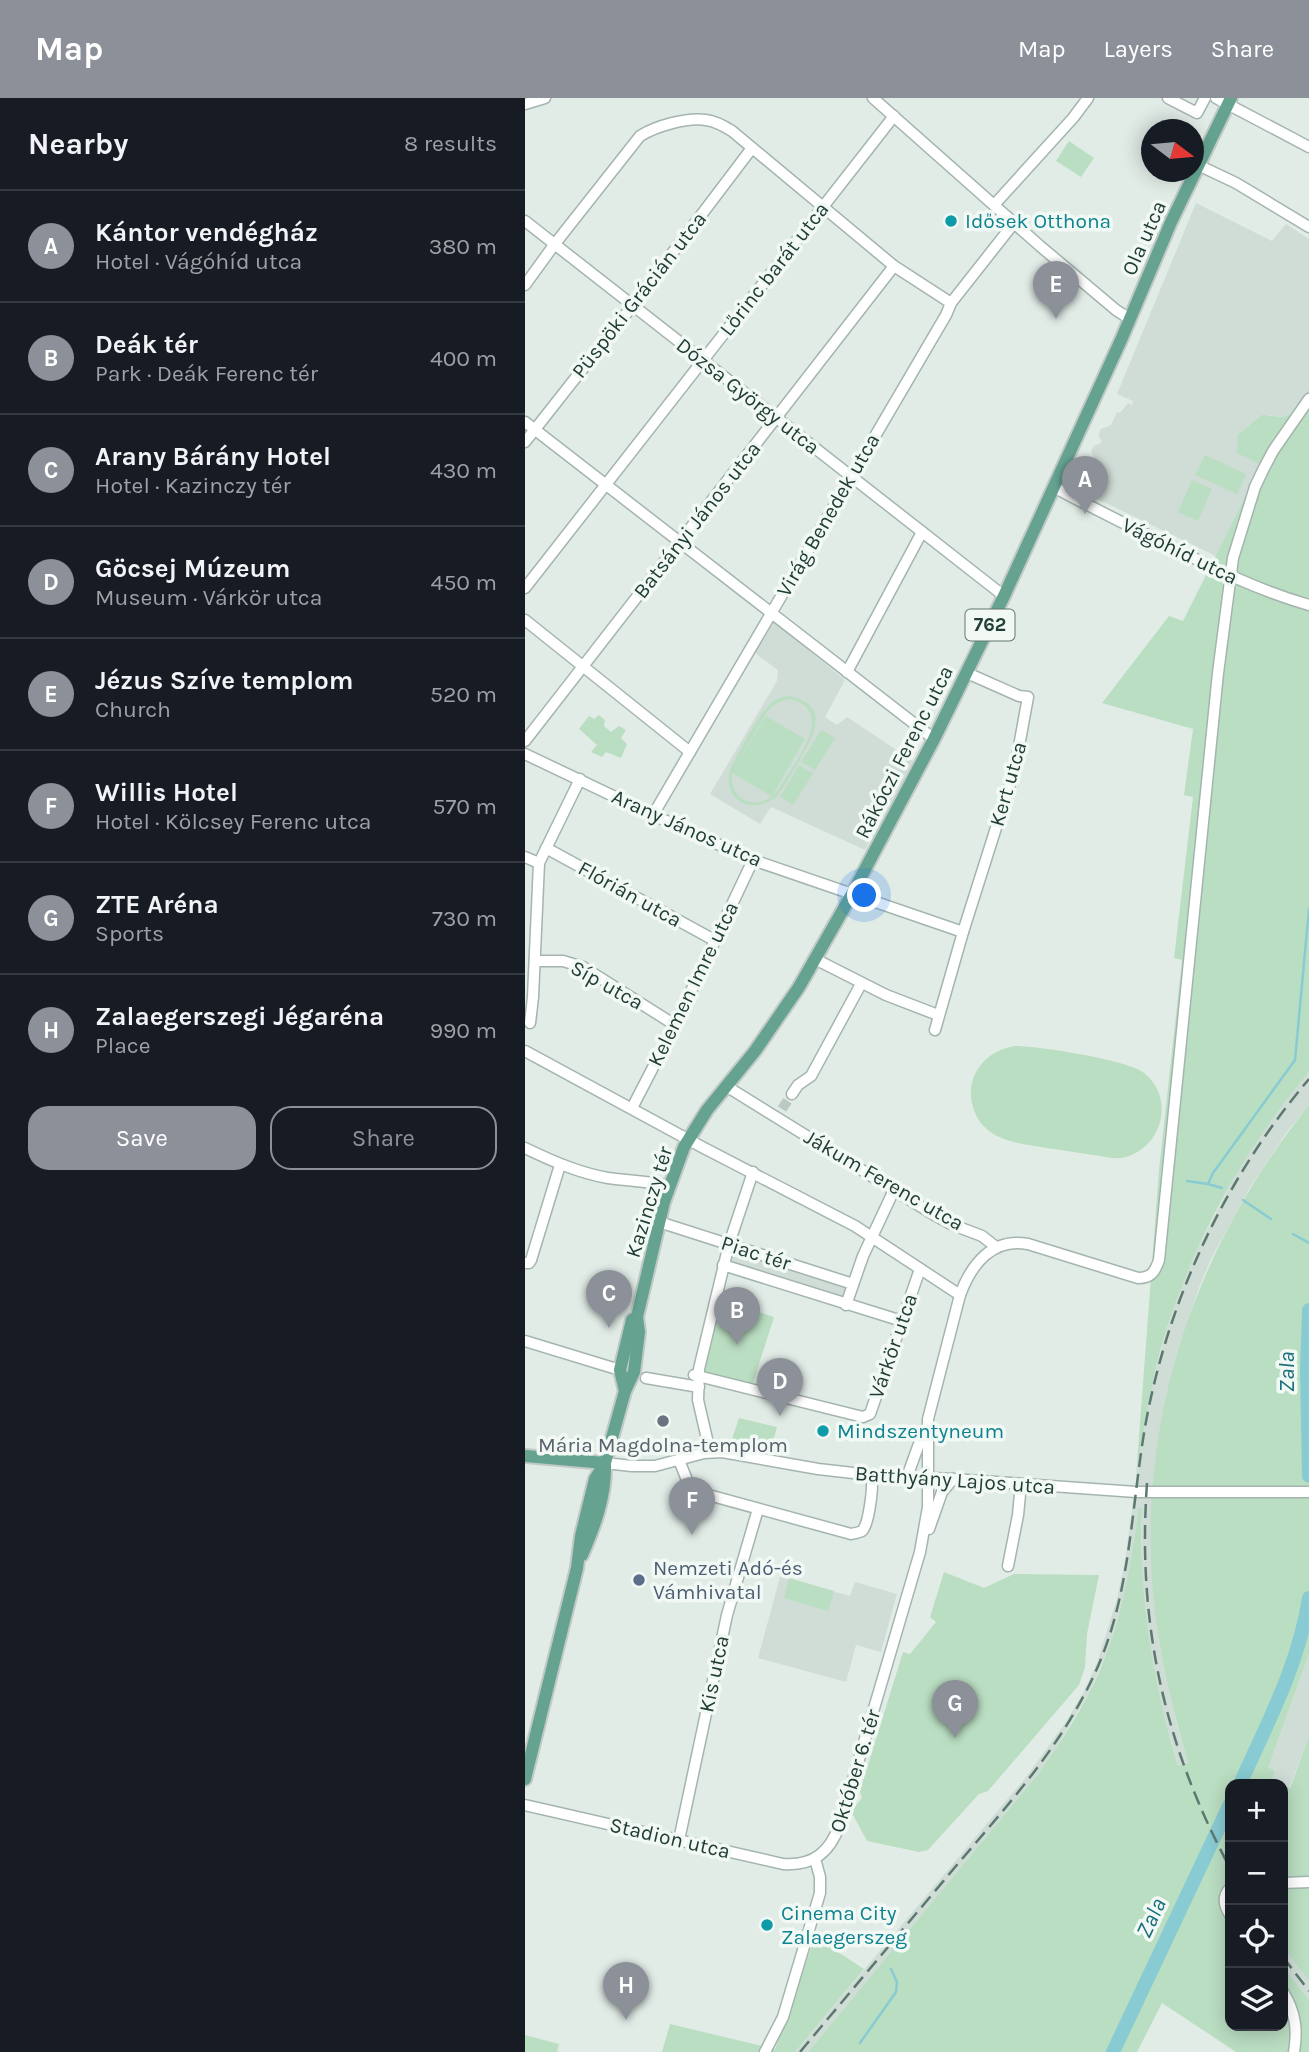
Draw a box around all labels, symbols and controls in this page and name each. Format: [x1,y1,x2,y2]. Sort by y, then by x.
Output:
text: Map [35,30,103,68]
text: Map [1018,35,1066,63]
text: Layers [1104,35,1173,63]
text: Share [1211,35,1274,63]
north arrow [1141,119,1204,182]
text: Nearby [28,126,128,162]
text: 8 results [404,130,497,157]
street label: Ola utca [1117,197,1171,279]
street label: Lőrinc barát utca [714,198,834,340]
street label: Püspöki Grácián utca [567,207,711,383]
place label: Idősek Otthona [965,209,1111,233]
marker: Idősek Otthona [943,213,959,229]
text: Kántor vendégház [95,217,318,248]
text: A [44,233,58,260]
text: 380 m [429,233,497,260]
text: Hotel · Vágóhíd utca [95,248,302,275]
pin: E [1033,261,1079,319]
text: Deák tér [95,329,198,360]
street label: Dózsa György utca [672,333,824,459]
text: B [44,345,58,372]
text: 400 m [430,345,497,372]
text: Park · Deák Ferenc tér [95,360,318,387]
street label: Virág Benedek utca [772,429,884,601]
street label: Batsányi János utca [628,437,766,603]
text: Arany Bárány Hotel [95,441,331,472]
pin: A [1062,456,1108,514]
text: C [44,457,58,484]
text: 430 m [430,457,497,484]
text: Hotel · Kazinczy tér [95,472,291,499]
street label: Vágóhíd utca [1118,513,1242,589]
text: Göcsej Múzeum [95,553,291,584]
text: D [43,569,59,596]
text: 450 m [431,569,497,596]
text: Museum · Várkör utca [95,584,322,611]
road number: 762 [965,610,1015,640]
street label: Rákóczi Ferenc utca [850,662,958,842]
text: Jézus Szíve templom [95,665,353,696]
text: E [44,681,58,708]
text: 520 m [430,681,497,708]
text: Church [95,696,171,723]
street label: Kert utca [984,739,1032,829]
text: Willis Hotel [95,777,238,808]
street label: Arany János utca [608,784,766,872]
text: F [45,793,57,820]
text: 570 m [433,793,497,820]
text: Hotel · Kölcsey Ferenc utca [95,808,371,835]
street label: Flórián utca [574,856,686,932]
your location [847,878,881,912]
text: ZTE Aréna [95,889,219,920]
street label: Kelemen Imre utca [643,898,743,1070]
text: G [43,905,59,932]
text: 730 m [432,905,497,932]
text: Sports [95,920,164,947]
street label: Síp utca [567,955,647,1015]
text: Zalaegerszegi Jégaréna [95,1001,384,1032]
text: H [43,1017,59,1044]
text: 990 m [430,1017,497,1044]
text: Place [95,1032,151,1059]
button: Save [28,1106,256,1170]
button: Share [270,1106,497,1170]
street label: Jákum Ferenc utca [800,1125,968,1235]
street label: Kazinczy tér [621,1143,677,1261]
street label: Piac tér [718,1231,794,1276]
pin: C [586,1270,632,1328]
pin: B [714,1287,760,1345]
street label: Várkör utca [864,1290,922,1402]
water label: Zala [1273,1351,1300,1393]
pin: D [757,1358,803,1416]
marker: Mária Magdolna-templom [655,1413,671,1429]
place label: Mindszentyneum [837,1419,1004,1443]
marker: Mindszentyneum [815,1423,831,1439]
place label: Mária Magdolna-templom [538,1433,788,1457]
street label: Batthyány Lajos utca [854,1461,1056,1499]
pin: F [669,1477,715,1535]
place label: Nemzeti Adó-és Vámhivatal [653,1556,803,1604]
marker: Nemzeti Adó-és Vámhivatal [631,1572,647,1588]
street label: Kis utca [694,1633,734,1715]
pin: G [932,1680,978,1738]
street label: Október 6. tér [825,1706,885,1836]
map controls [1225,1779,1288,2031]
button: + [1225,1779,1288,1842]
street label: Stadion utca [607,1812,733,1864]
button: − [1225,1842,1288,1905]
water label: Zala [1130,1894,1172,1942]
place label: Cinema City Zalaegerszeg [781,1901,907,1949]
button: locate [1225,1905,1288,1968]
marker: Cinema City Zalaegerszeg [759,1917,775,1933]
pin: H [603,1962,649,2020]
button: layers [1225,1968,1288,2031]

